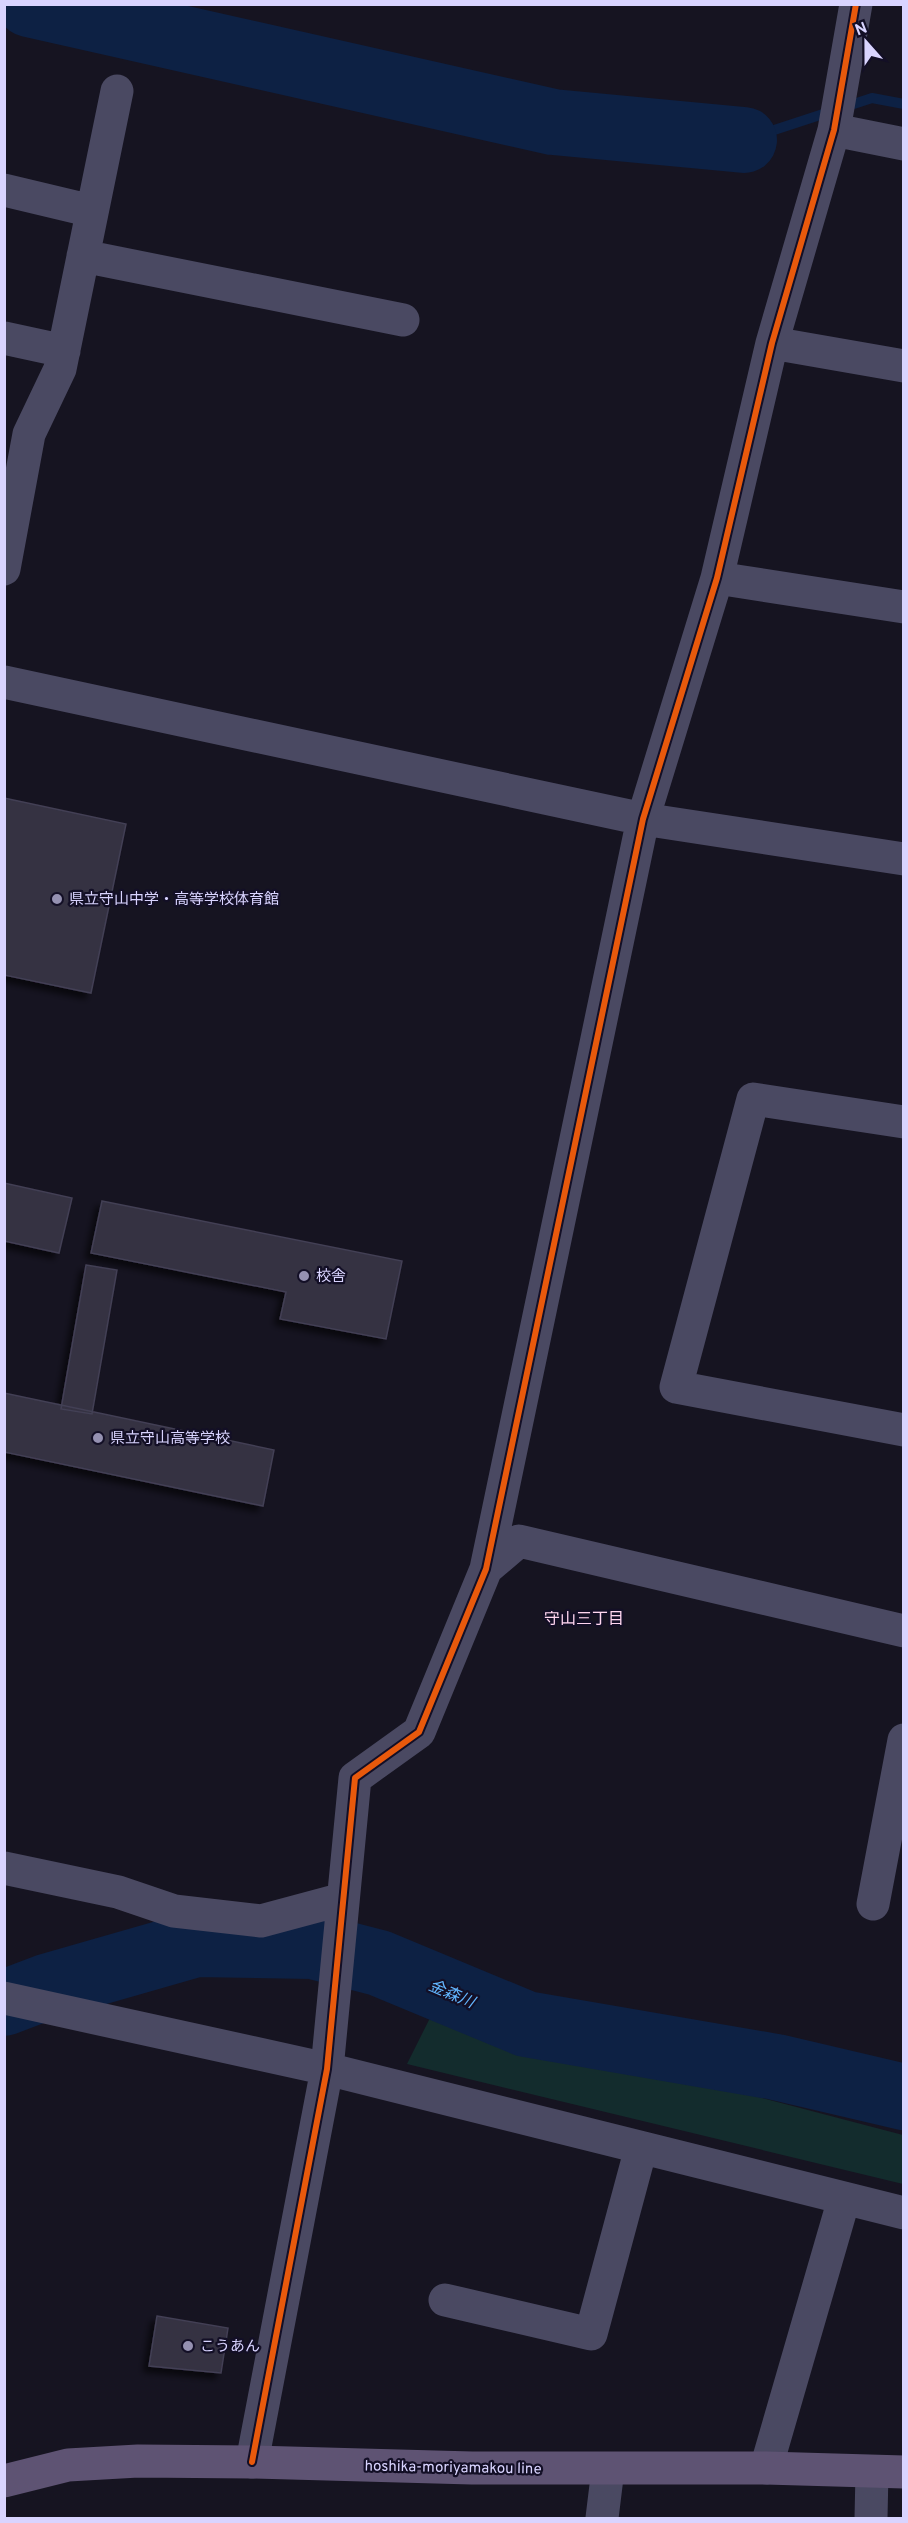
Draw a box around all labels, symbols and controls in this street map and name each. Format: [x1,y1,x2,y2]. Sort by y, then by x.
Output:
north arrow [836,12,896,72]
text: N [852,18,870,41]
place label: 県立守山中学・高等学校体育館 [69,891,279,910]
marker: 県立守山中学・高等学校体育館 [50,892,64,906]
place label: 校舎 [316,1268,346,1287]
marker: 校舎 [297,1269,311,1283]
place label: 県立守山高等学校 [110,1430,230,1449]
marker: 県立守山高等学校 [91,1431,105,1445]
district label: 守山三丁目 [544,1610,624,1630]
water label: 金森川 [425,1976,479,2014]
place label: こうあん [200,2338,260,2357]
marker: こうあん [181,2339,195,2353]
street label: hoshika-moriyamakou line [364,2457,542,2480]

